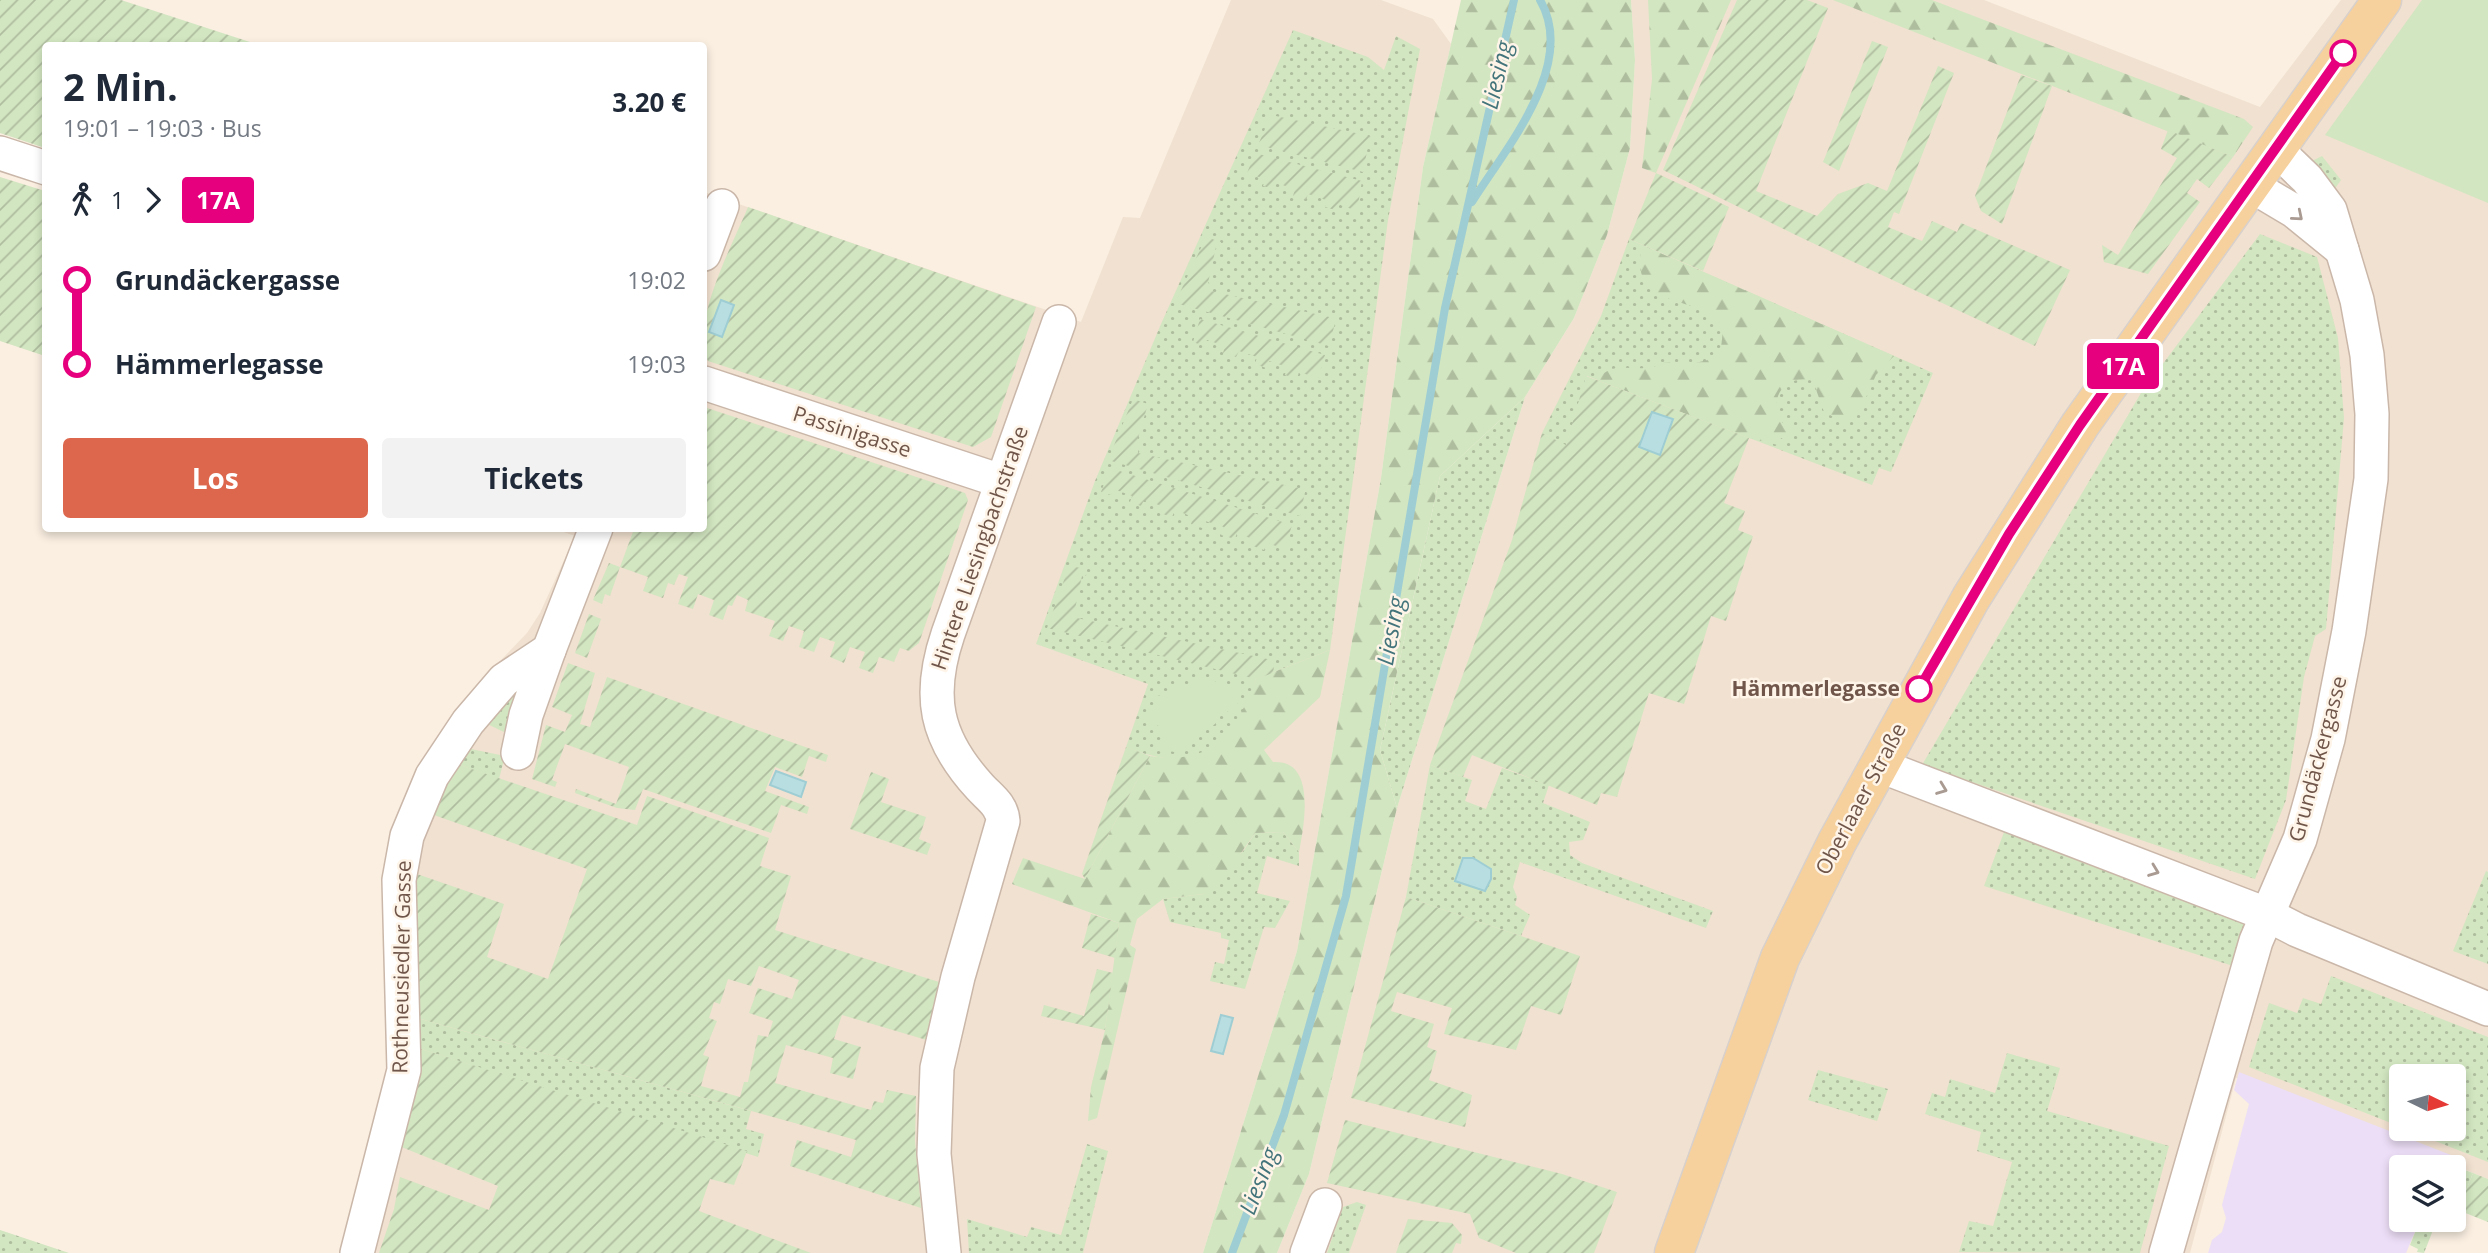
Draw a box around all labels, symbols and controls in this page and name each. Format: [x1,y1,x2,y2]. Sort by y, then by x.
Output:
water label: Liesing [1473,36,1520,112]
unlabelled marker [2330,40,2356,66]
text: 2 Min. [63,60,178,112]
text: 3.20 € [612,84,686,120]
text: 19:01 – 19:03 · Bus [63,112,262,144]
icon: walk [63,181,101,219]
icon: forward [134,181,172,219]
text: 17A [196,183,240,216]
text: 1 [111,184,124,216]
one-way arrow [2290,208,2303,220]
text: Grundäckergasse [115,262,340,298]
text: 19:02 [627,264,686,296]
line badge: 17A [2083,343,2163,389]
text: Hämmerlegasse [115,346,324,382]
text: 19:03 [627,348,686,380]
text: 17A [2101,349,2145,382]
street label: Passinigasse [790,399,915,463]
street label: Hintere Liesingbachstraße [924,422,1034,673]
button: Los [63,438,368,518]
button: Tickets [382,438,686,518]
water label: Liesing [1368,593,1412,668]
street label: Grundäckergasse [2281,673,2353,845]
place label: Hämmerlegasse [1731,674,1900,702]
marker: Hämmerlegasse [1906,676,1932,702]
street label: Oberlaaer Straße [1808,718,1912,879]
one-way arrow [1935,781,1947,795]
street label: Rothneusiedler Gasse [385,860,417,1074]
one-way arrow [2148,863,2160,877]
north arrow [2389,1064,2466,1141]
map controls [2389,1064,2466,1232]
water label: Liesing [1231,1142,1286,1219]
button: layers [2389,1155,2466,1232]

